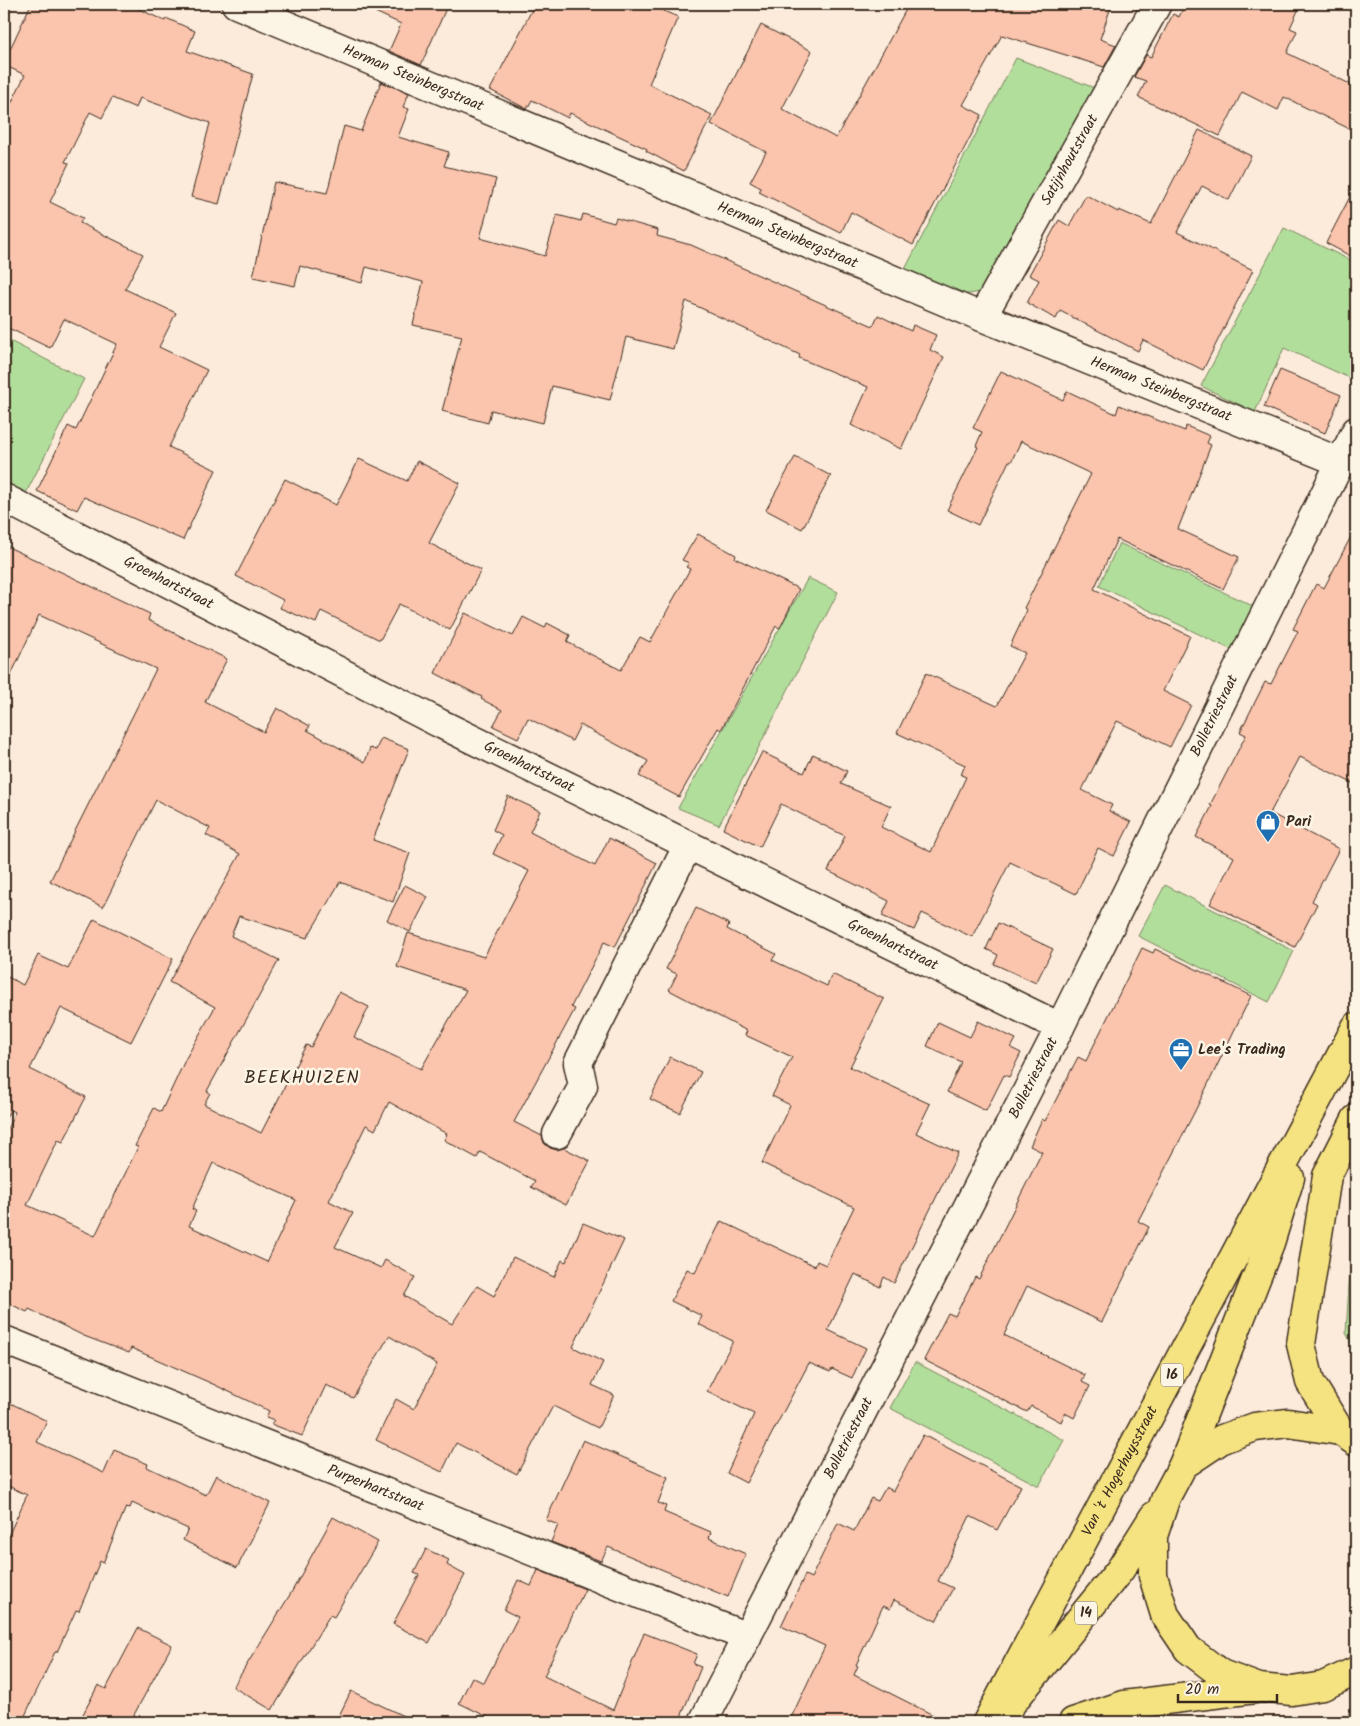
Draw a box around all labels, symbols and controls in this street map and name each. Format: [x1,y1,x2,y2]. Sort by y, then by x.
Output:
street label: Herman Steinbergstraat [339,38,487,119]
street label: Satijnhoutstraat [1035,110,1105,210]
street label: Herman Steinbergstraat [713,195,862,276]
street label: Herman Steinbergstraat [1087,350,1235,429]
street label: Groenhartstraat [119,550,218,616]
street label: Bolletriestraat [1184,670,1245,761]
street label: Groenhartstraat [479,735,579,800]
shop icon: Pari [1255,809,1281,843]
place label: Pari [1286,810,1312,834]
street label: Groenhartstraat [843,913,943,978]
street label: Bolletriestraat [1003,1033,1065,1123]
office icon: Lee's Trading [1168,1037,1194,1071]
place label: Lee's Trading [1198,1038,1286,1062]
district label: BEEKHUIZEN [244,1064,360,1093]
road number: 16 [1161,1364,1183,1386]
street label: Bolletriestraat [818,1393,880,1483]
street label: Van 't Hogerhuysstraat [1076,1402,1165,1541]
street label: Purperhartstraat [324,1458,428,1519]
road number: 14 [1075,1602,1097,1625]
scale bar [1178,1671,1276,1703]
text: 20 m [1185,1678,1219,1702]

